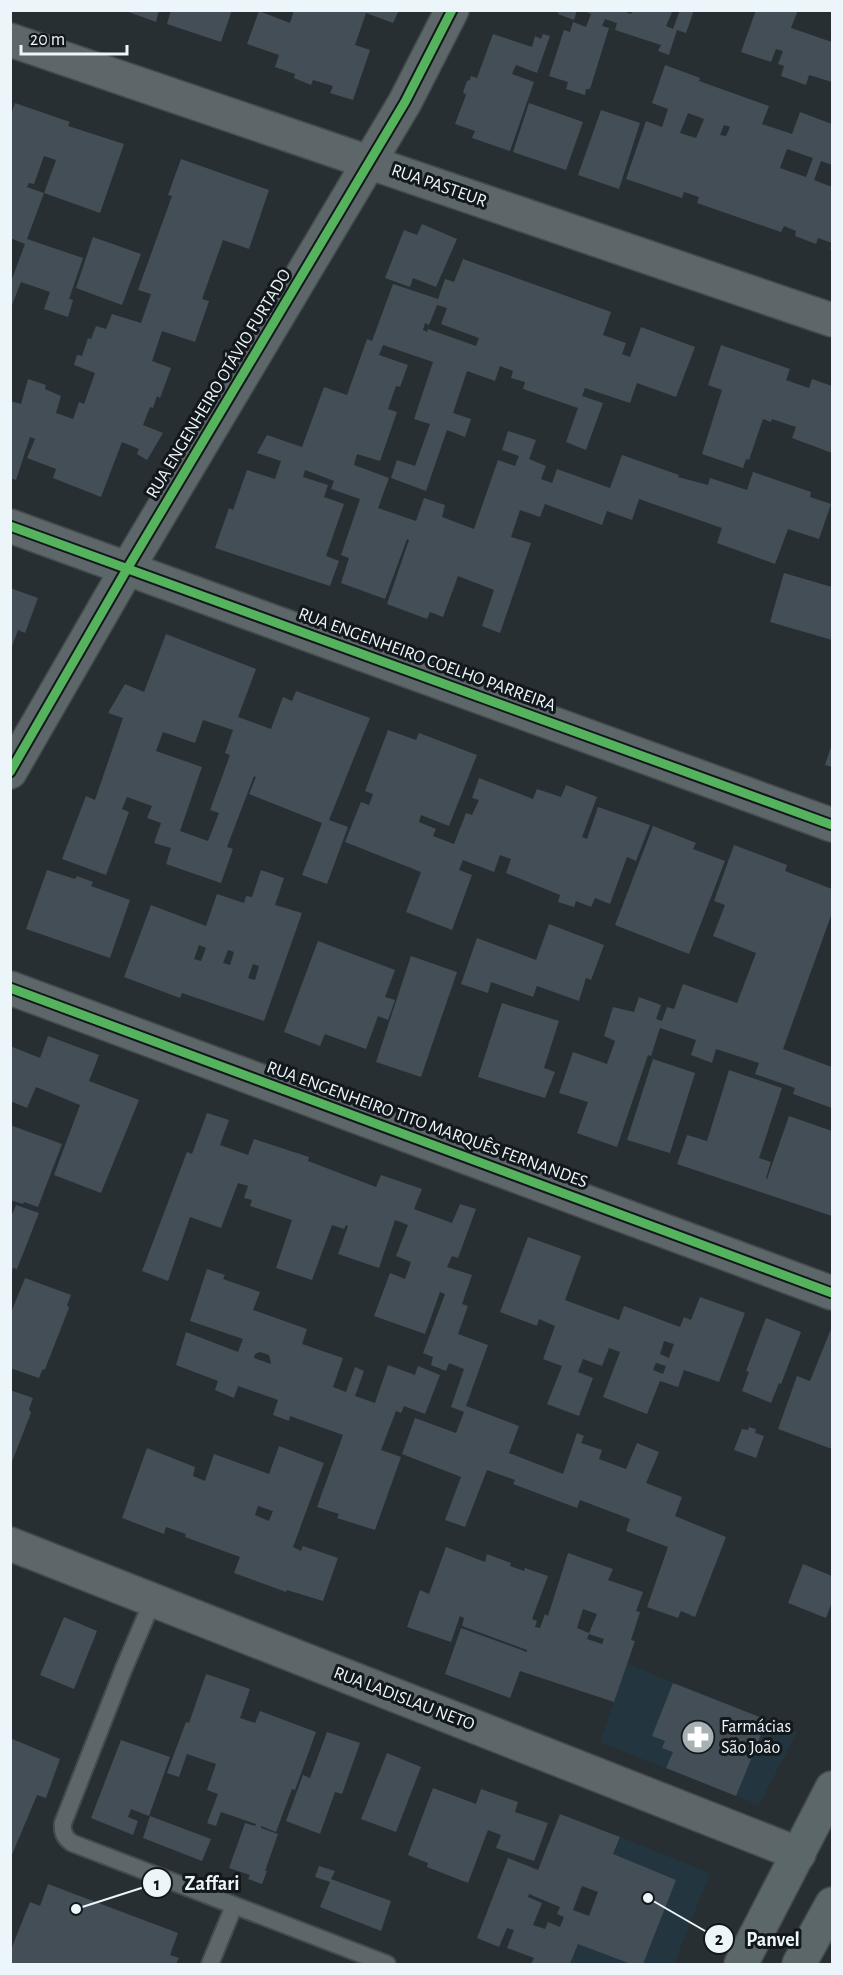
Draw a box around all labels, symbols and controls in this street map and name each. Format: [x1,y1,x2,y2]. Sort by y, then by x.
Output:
scale bar [21,18,128,56]
text: 20 m [30,31,65,49]
street label: RUA PASTEUR [389,161,489,211]
street label: RUA ENGENHEIRO OTÁVIO FURTADO [141,265,295,502]
street label: RUA ENGENHEIRO COELHO PARREIRA [296,605,559,715]
street label: RUA ENGENHEIRO TITO MARQUÊS FERNANDES [264,1056,591,1192]
street label: RUA LADISLAU NETO [331,1664,477,1734]
place label: Farmácias São João [721,1718,791,1757]
pharmacy icon: Farmácias São João [680,1719,716,1755]
callout: Zaffari [142,1864,251,1902]
text: Zaffari [185,1874,239,1894]
text: 1 [154,1876,160,1894]
callout: Panvel [704,1920,812,1958]
text: Panvel [746,1930,800,1950]
text: 2 [715,1931,724,1949]

